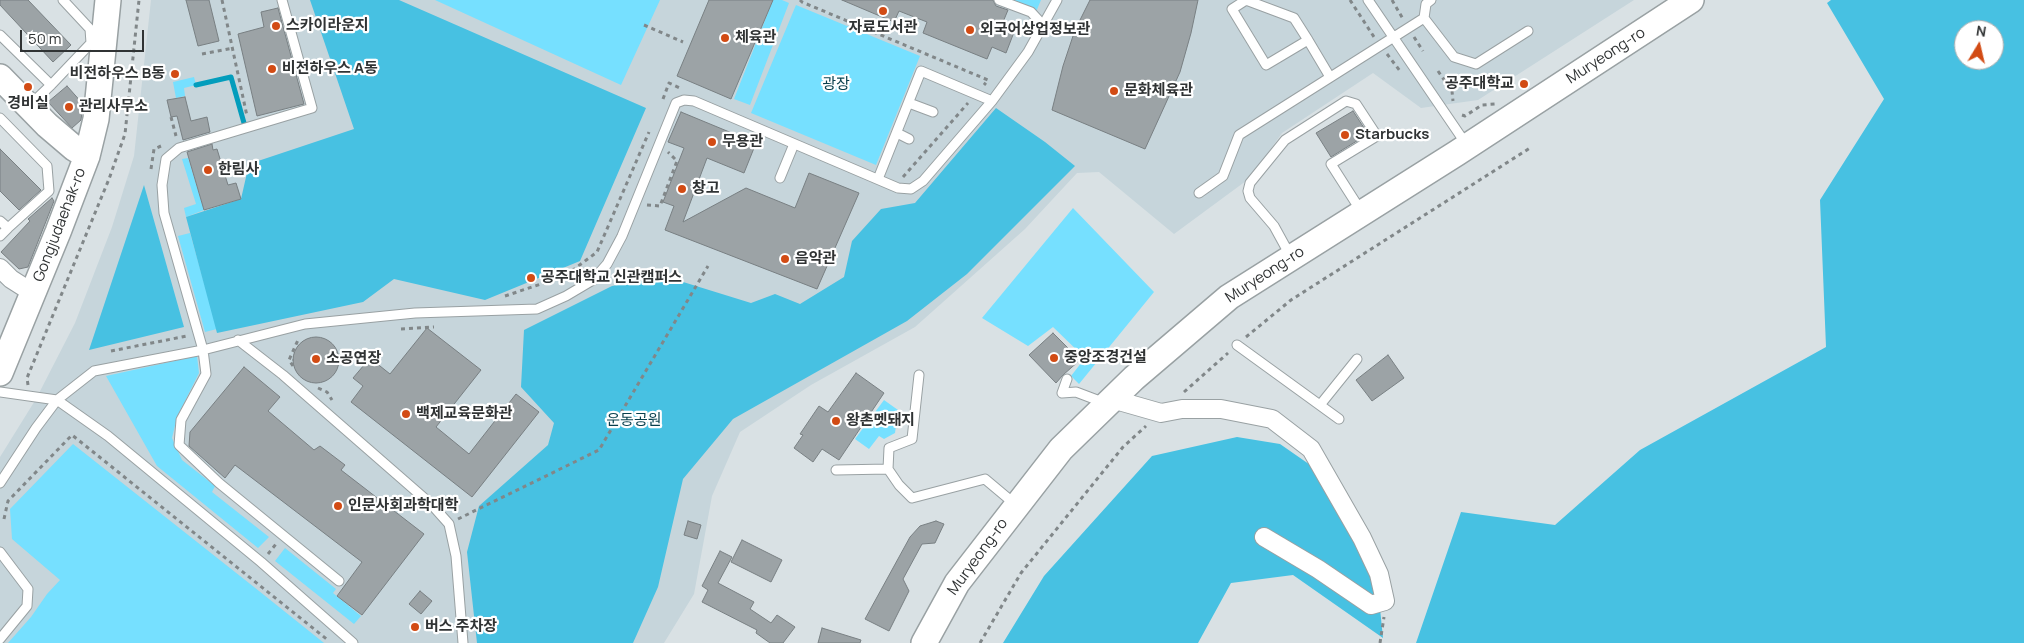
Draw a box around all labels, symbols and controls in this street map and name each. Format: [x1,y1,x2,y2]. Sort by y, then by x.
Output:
marker: 자료도서관 [877,5,889,17]
place label: 스카이라운지 [286,17,369,35]
place label: 자료도서관 [849,19,917,37]
scale bar [22,20,146,52]
marker: 스카이라운지 [270,20,282,32]
north arrow [1954,20,2004,70]
place label: 외국어상업정보관 [980,21,1090,39]
text: N [1975,21,1988,41]
marker: 외국어상업정보관 [964,24,976,36]
street label: Muryeong-ro [1563,24,1649,88]
text: 50 m [28,28,62,49]
place label: 체육관 [735,29,776,47]
marker: 체육관 [719,32,731,44]
place label: 비전하우스 A동 [282,60,378,78]
marker: 비전하우스 A동 [266,63,278,75]
place label: 비전하우스 B동 [70,65,165,83]
marker: 비전하우스 B동 [169,68,181,80]
place label: 공주대학교 [1445,75,1514,93]
park label: 광장 [822,76,850,94]
marker: 공주대학교 [1518,78,1530,90]
marker: 경비실 [22,81,34,93]
place label: 문화체육관 [1124,82,1193,100]
marker: 문화체육관 [1108,85,1120,97]
place label: 경비실 [7,95,49,113]
place label: 관리사무소 [79,98,148,116]
marker: 관리사무소 [63,101,75,113]
place label: Starbucks [1355,126,1429,144]
marker: Starbucks [1339,129,1351,141]
place label: 무용관 [722,133,763,151]
marker: 무용관 [706,136,718,148]
place label: 한림사 [218,161,259,179]
marker: 한림사 [202,164,214,176]
street label: Gongjudaehak-ro [30,166,90,284]
place label: 창고 [692,180,720,198]
marker: 창고 [676,183,688,195]
street label: Muryeong-ro [1222,243,1308,307]
place label: 음악관 [795,250,836,268]
marker: 음악관 [779,253,791,265]
place label: 공주대학교 신관캠퍼스 [541,269,682,287]
marker: 공주대학교 신관캠퍼스 [525,272,537,284]
place label: 중앙조경건설 [1064,349,1147,367]
place label: 소공연장 [326,350,381,368]
marker: 중앙조경건설 [1048,352,1060,364]
marker: 소공연장 [310,353,322,365]
place label: 백제교육문화관 [416,405,513,423]
marker: 백제교육문화관 [400,408,412,420]
park label: 운동공원 [606,412,662,430]
place label: 왕촌멧돼지 [846,412,915,430]
marker: 왕촌멧돼지 [830,415,842,427]
place label: 인문사회과학대학 [348,497,458,515]
marker: 인문사회과학대학 [332,500,344,512]
street label: Muryeong-ro [944,515,1012,599]
place label: 버스 주차장 [425,618,497,636]
marker: 버스 주차장 [409,621,421,633]

